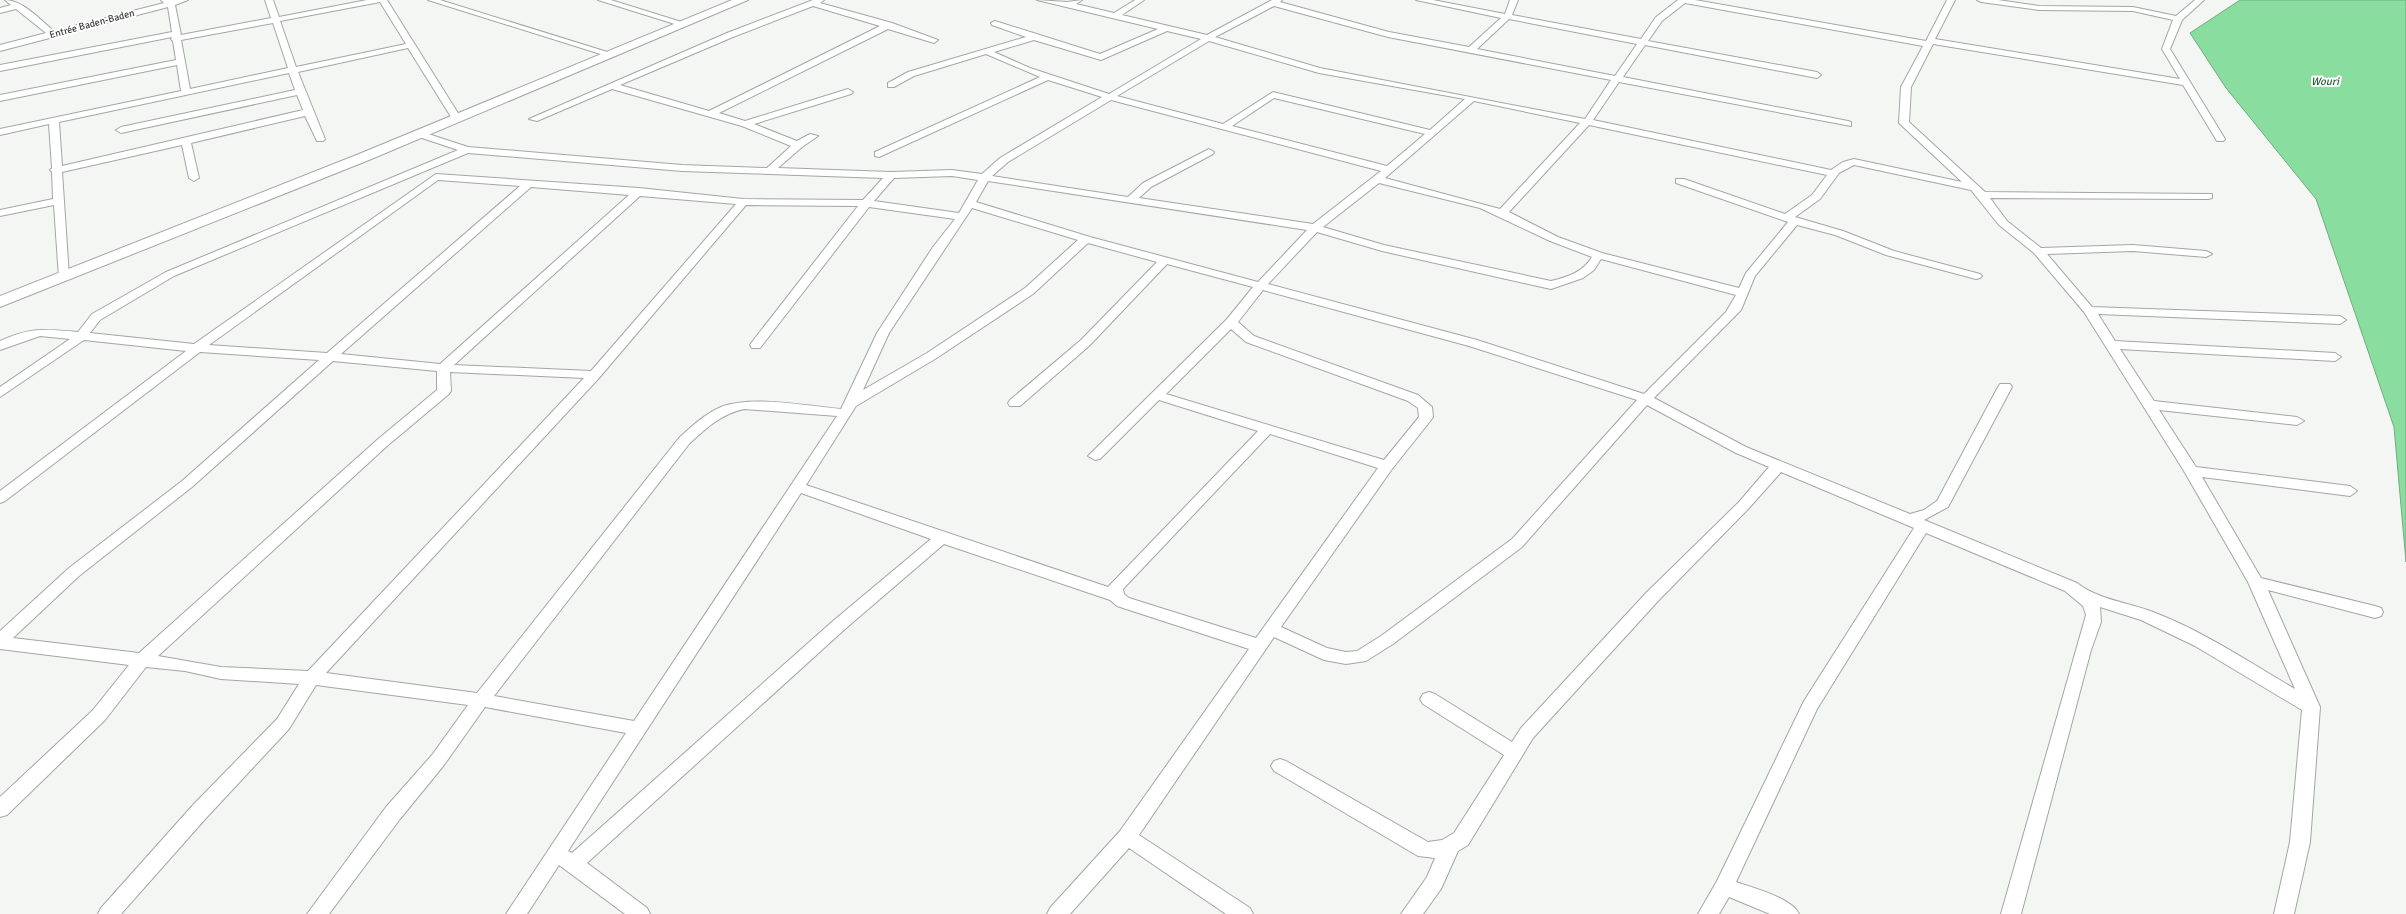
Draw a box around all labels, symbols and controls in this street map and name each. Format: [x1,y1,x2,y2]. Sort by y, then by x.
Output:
street label: Entrée Baden-Baden [48,7,136,41]
water label: Wouri [2311,75,2340,88]

